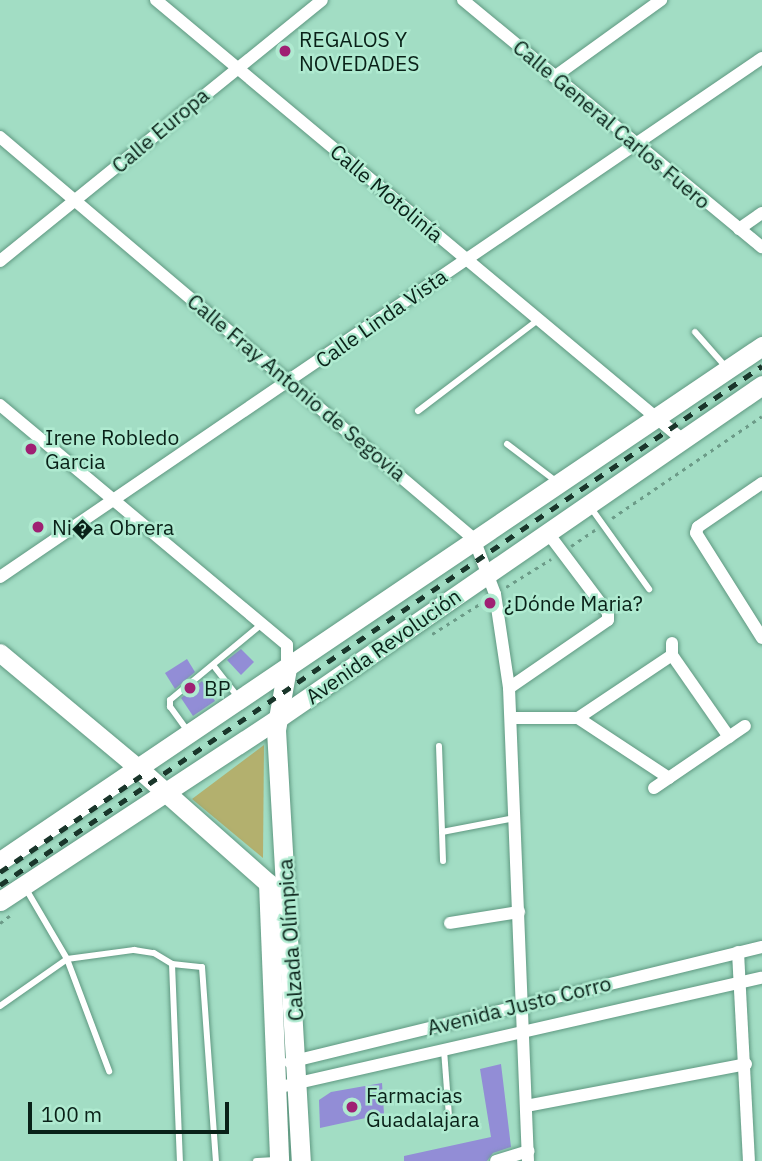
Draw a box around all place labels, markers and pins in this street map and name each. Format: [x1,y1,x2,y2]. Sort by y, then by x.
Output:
place label: REGALOS Y NOVEDADES [299,26,419,76]
marker: REGALOS Y NOVEDADES [277,43,293,59]
place label: Irene Robledo Garcia [45,424,179,474]
marker: Irene Robledo Garcia [23,441,39,457]
place label: Ni�a Obrera [52,514,174,540]
marker: Ni�a Obrera [30,519,46,535]
place label: ¿Dónde Maria? [504,590,643,616]
marker: ¿Dónde Maria? [482,595,498,611]
place label: BP [204,675,230,701]
marker: BP [182,680,198,696]
place label: Farmacias Guadalajara [366,1082,479,1132]
marker: Farmacias Guadalajara [344,1099,360,1115]

